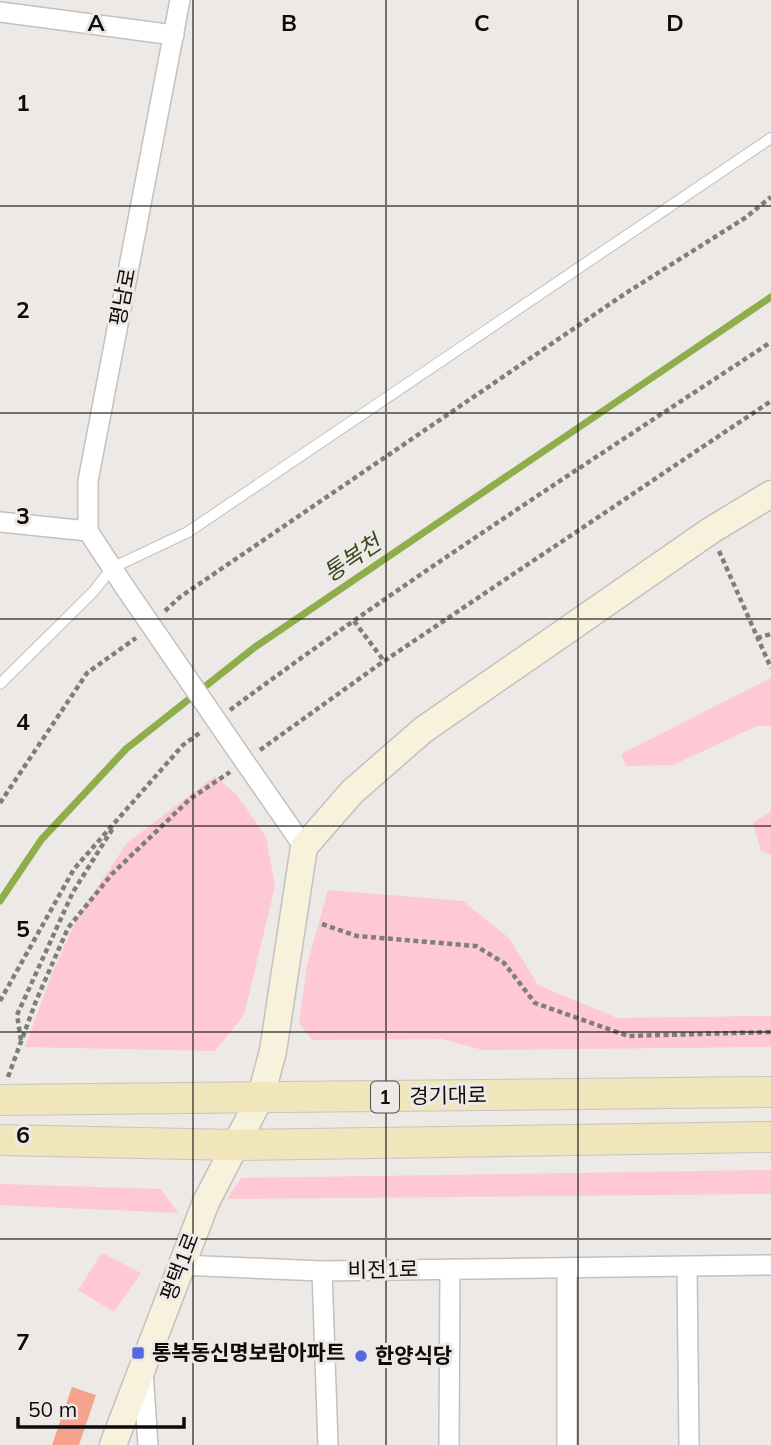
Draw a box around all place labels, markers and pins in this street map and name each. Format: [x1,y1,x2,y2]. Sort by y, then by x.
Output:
place label: 통복동신명보람아파트 [152,1339,345,1365]
place label: 한양식당 [375,1342,452,1368]
marker: 통복동신명보람아파트 [130,1345,146,1361]
marker: 한양식당 [353,1348,369,1364]

